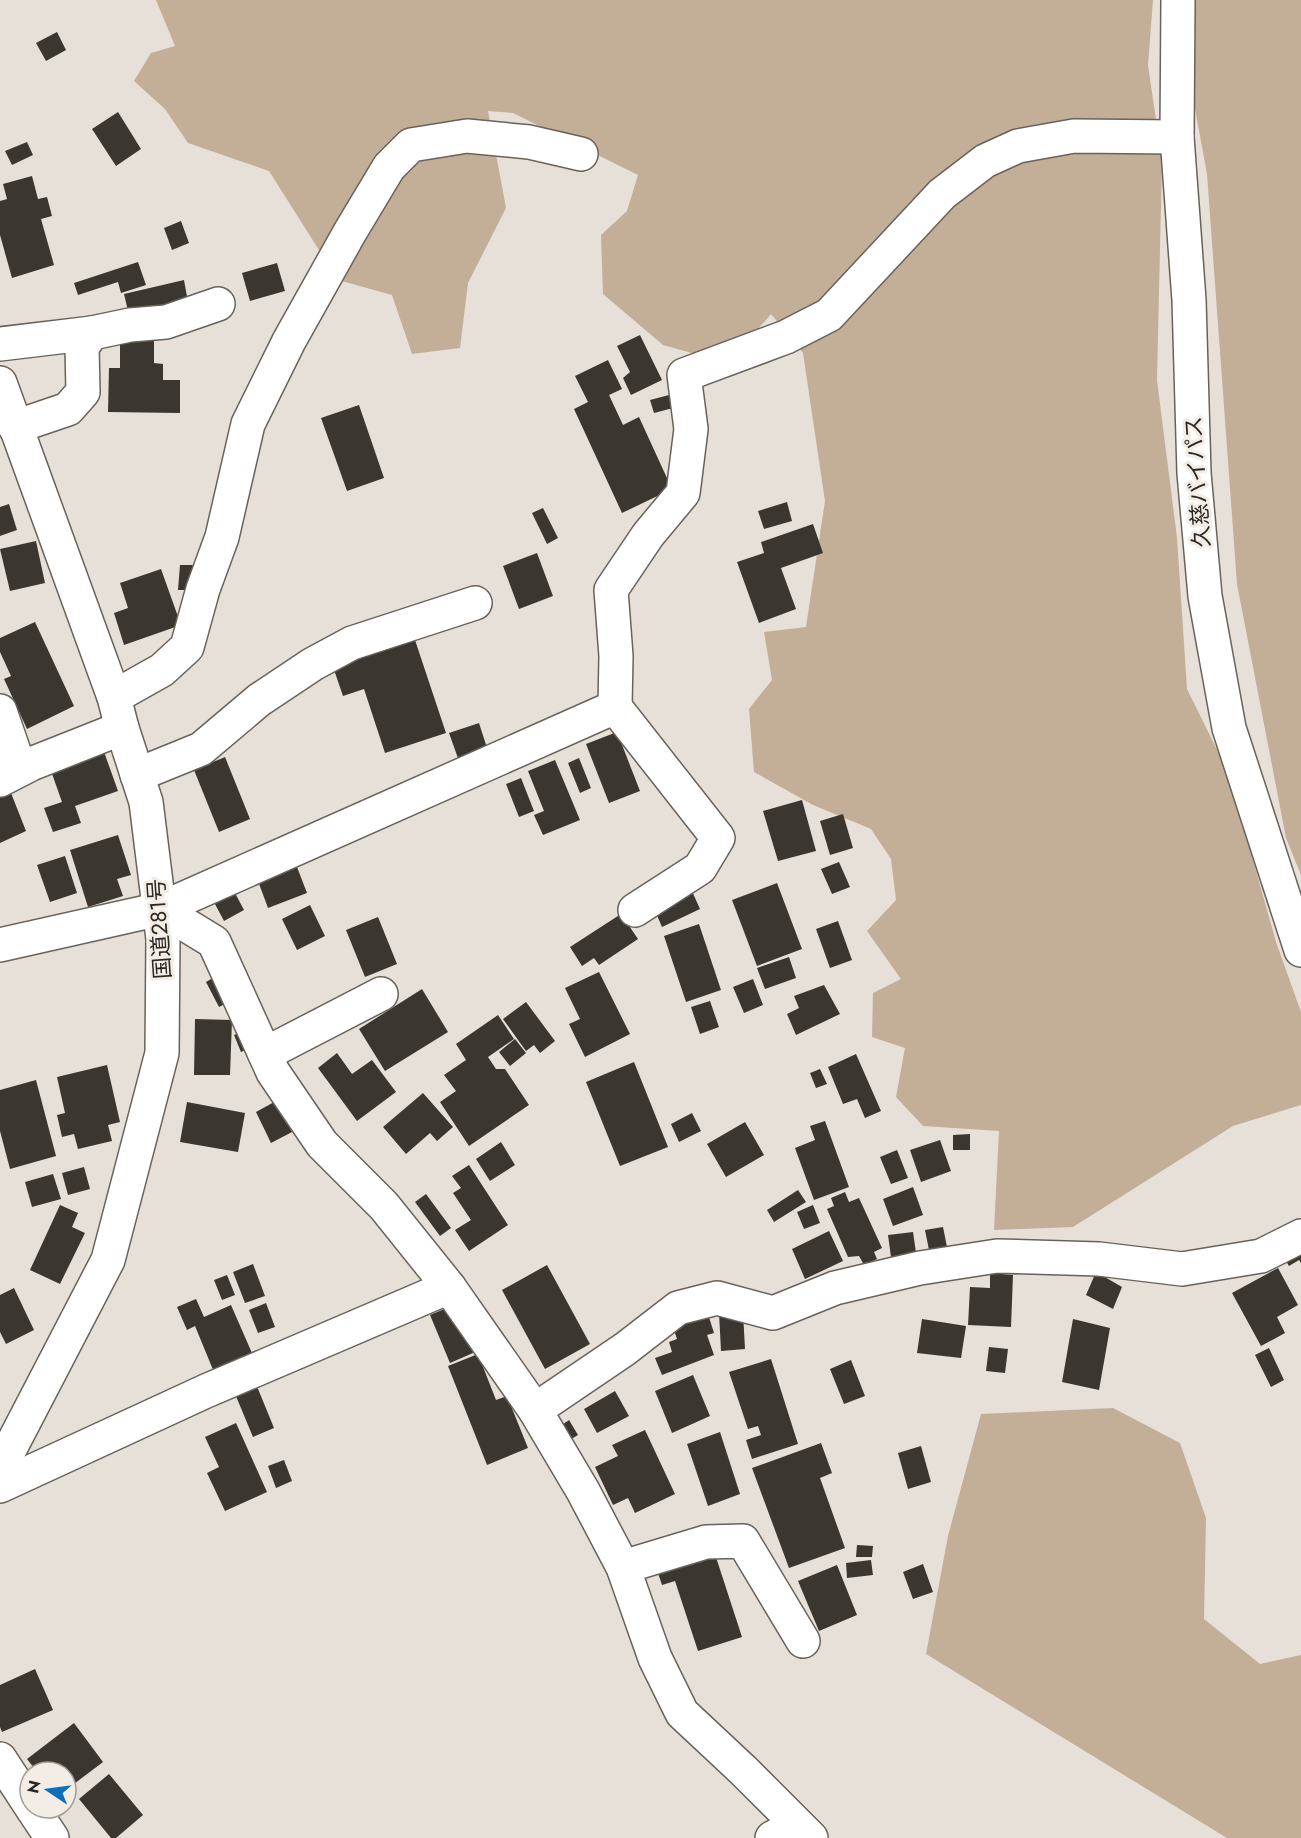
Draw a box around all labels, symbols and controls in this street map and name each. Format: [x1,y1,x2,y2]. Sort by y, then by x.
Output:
street label: 久慈バイパス [1176,415,1218,549]
street label: 国道281号 [140,878,178,980]
north arrow [18,1760,78,1820]
text: N [21,1778,47,1796]

